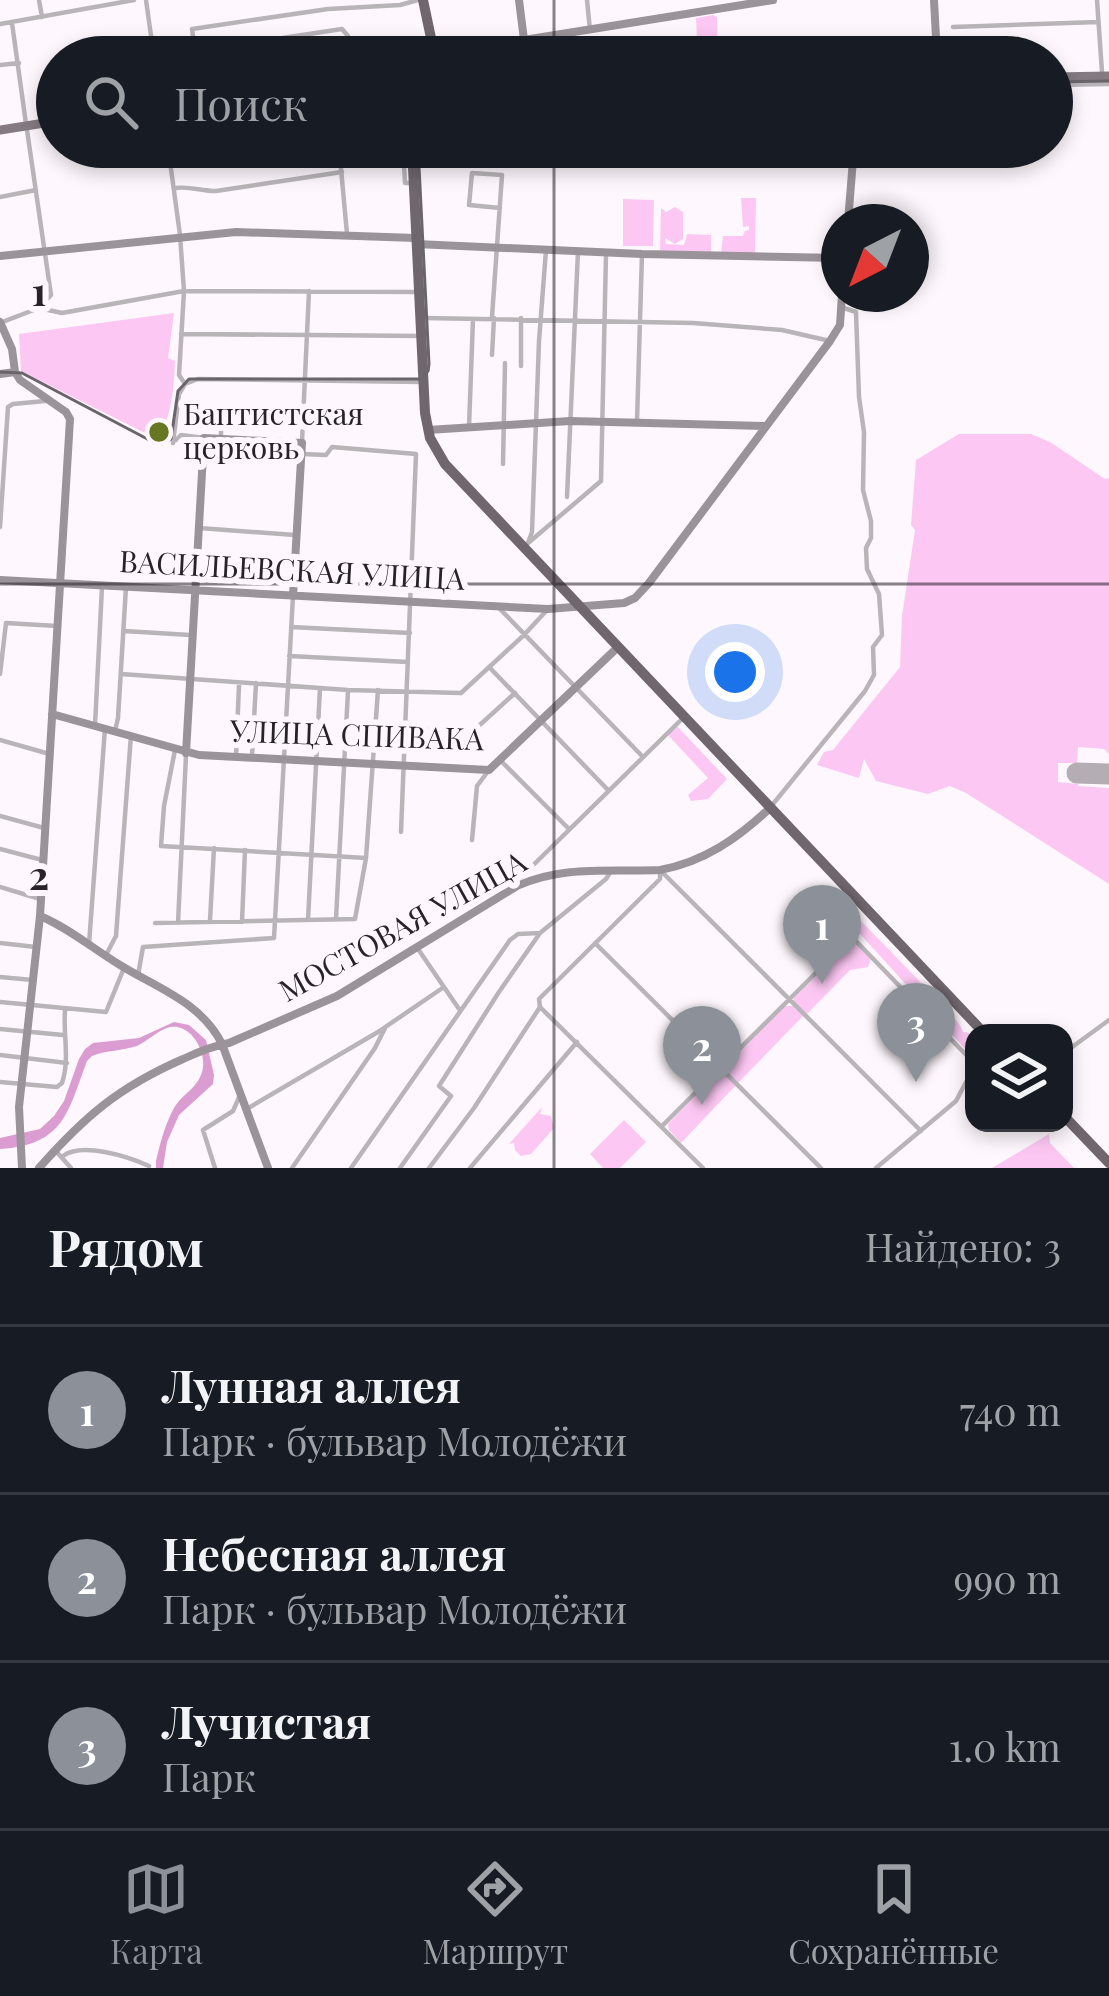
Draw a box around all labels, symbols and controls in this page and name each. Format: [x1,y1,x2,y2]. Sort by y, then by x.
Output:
search box [36,36,1073,168]
icon: search [78,69,144,135]
text: Поиск [174,72,308,132]
north arrow [821,204,929,312]
text: 1 [32,264,46,316]
place label: Баптистская церковь [183,393,364,467]
marker: Баптистская церковь [146,419,172,445]
street label: ВАСИЛЬЕВСКАЯ УЛИЦА [118,540,467,598]
your location [705,642,765,702]
street label: УЛИЦА СПИВАКА [229,710,486,758]
street label: МОСТОВАЯ УЛИЦА [271,840,534,1010]
text: 2 [29,848,49,900]
pin: 1 [783,885,861,984]
pin: 3 [877,983,955,1082]
pin: 2 [663,1006,741,1105]
map controls [965,1024,1073,1132]
button: layers [965,1024,1073,1132]
text: Рядом [48,1212,204,1280]
text: Найдено: 3 [865,1220,1061,1272]
text: Лунная аллея [162,1354,461,1414]
text: 1 [80,1384,94,1436]
text: 740 m [959,1384,1061,1436]
text: Парк · бульвар Молодёжи [162,1414,627,1466]
text: Небесная аллея [162,1522,506,1582]
text: 2 [77,1552,97,1604]
text: 990 m [954,1552,1061,1604]
text: Парк · бульвар Молодёжи [162,1582,627,1634]
text: Лучистая [162,1690,371,1750]
text: 3 [77,1720,97,1772]
text: 1.0 km [949,1720,1061,1772]
text: Парк [162,1750,256,1802]
tab: Карта [110,1856,203,1972]
tab: Маршрут [423,1856,568,1972]
tab: Сохранённые [788,1856,999,1972]

